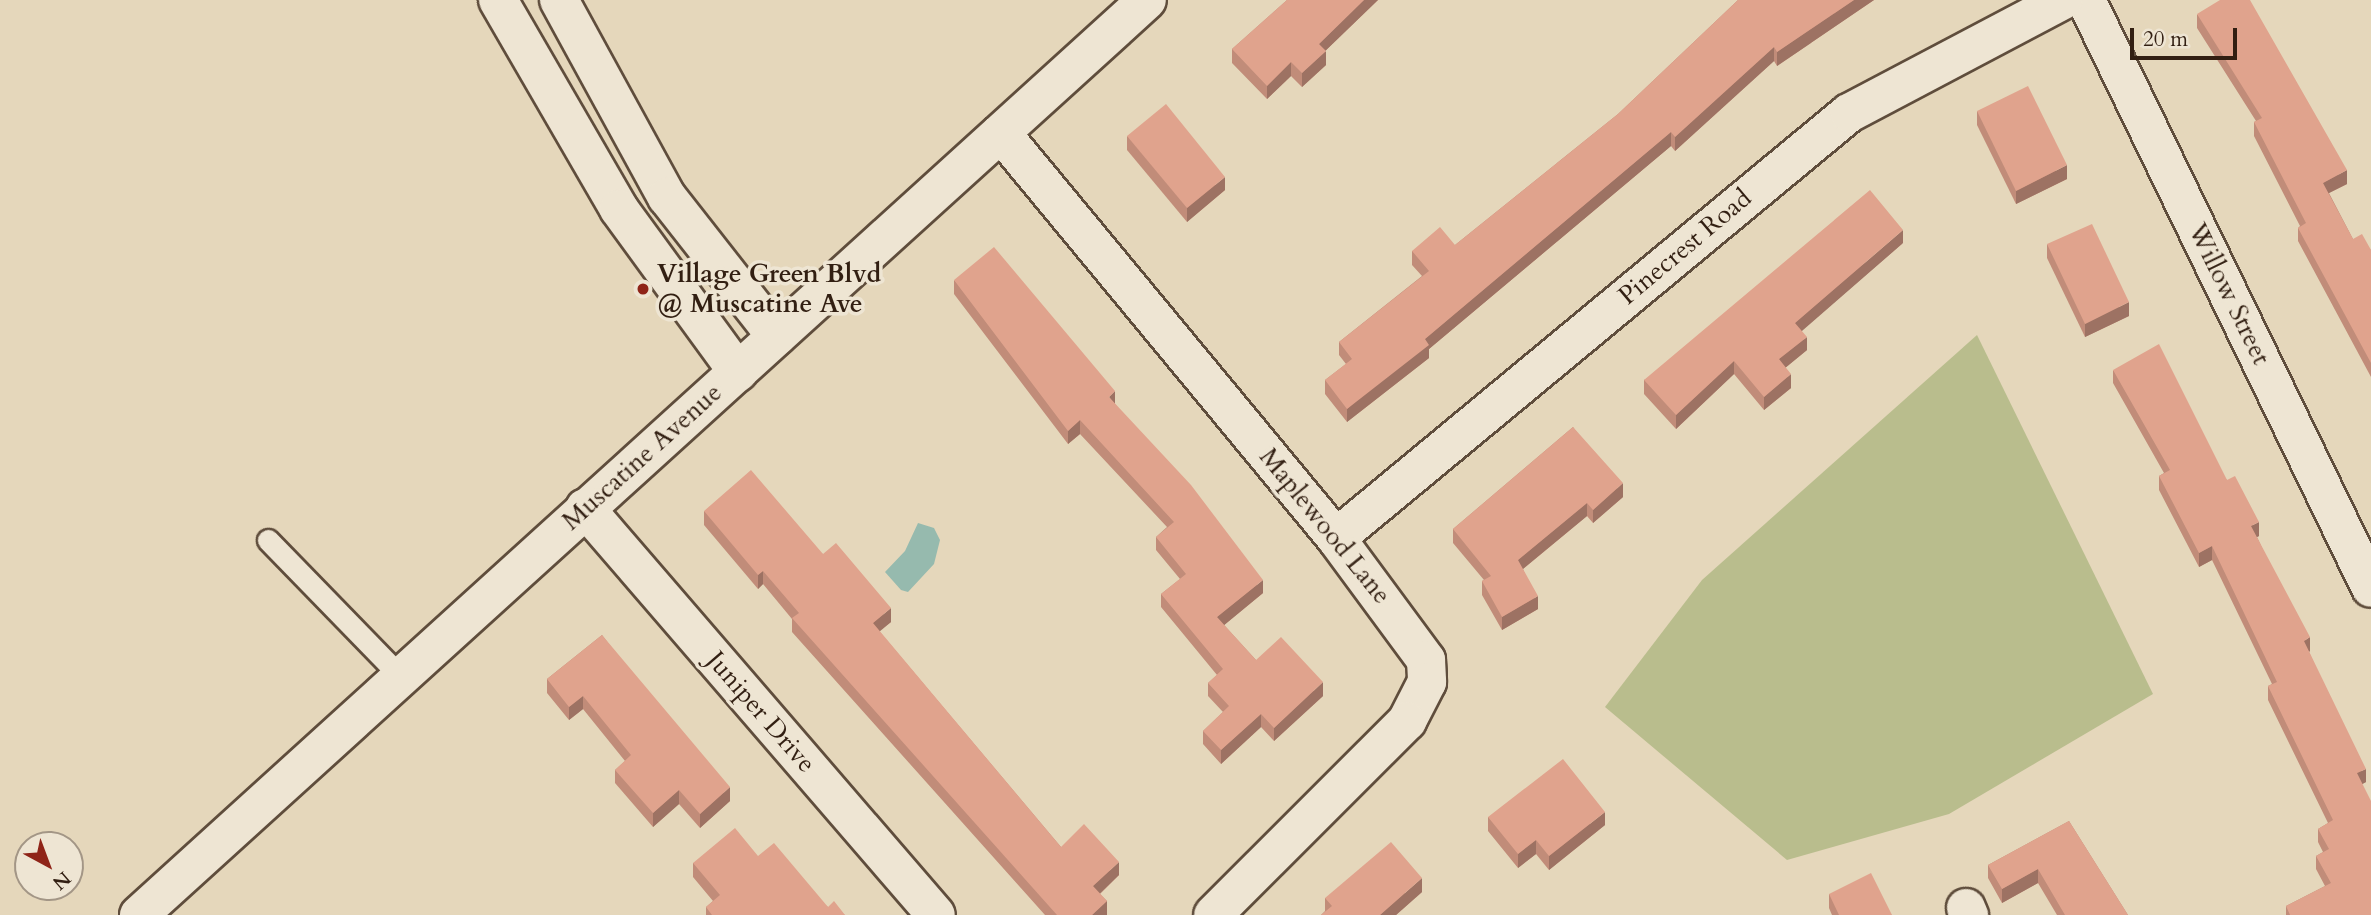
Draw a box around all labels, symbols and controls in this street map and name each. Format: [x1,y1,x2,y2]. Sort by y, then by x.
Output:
scale bar [2133,14,2240,58]
text: 20 m [2143,25,2188,54]
street label: Pinecrest Road [1612,183,1758,311]
street label: Willow Street [2181,218,2277,370]
place label: Village Green Blvd @ Muscatine Ave [657,258,881,320]
marker: Village Green Blvd @ Muscatine Ave [635,281,651,297]
street label: Muscatine Avenue [556,377,728,537]
street label: Maplewood Lane [1253,442,1397,610]
street label: Juniper Drive [700,645,822,779]
north arrow [14,831,84,901]
text: N [47,865,76,896]

